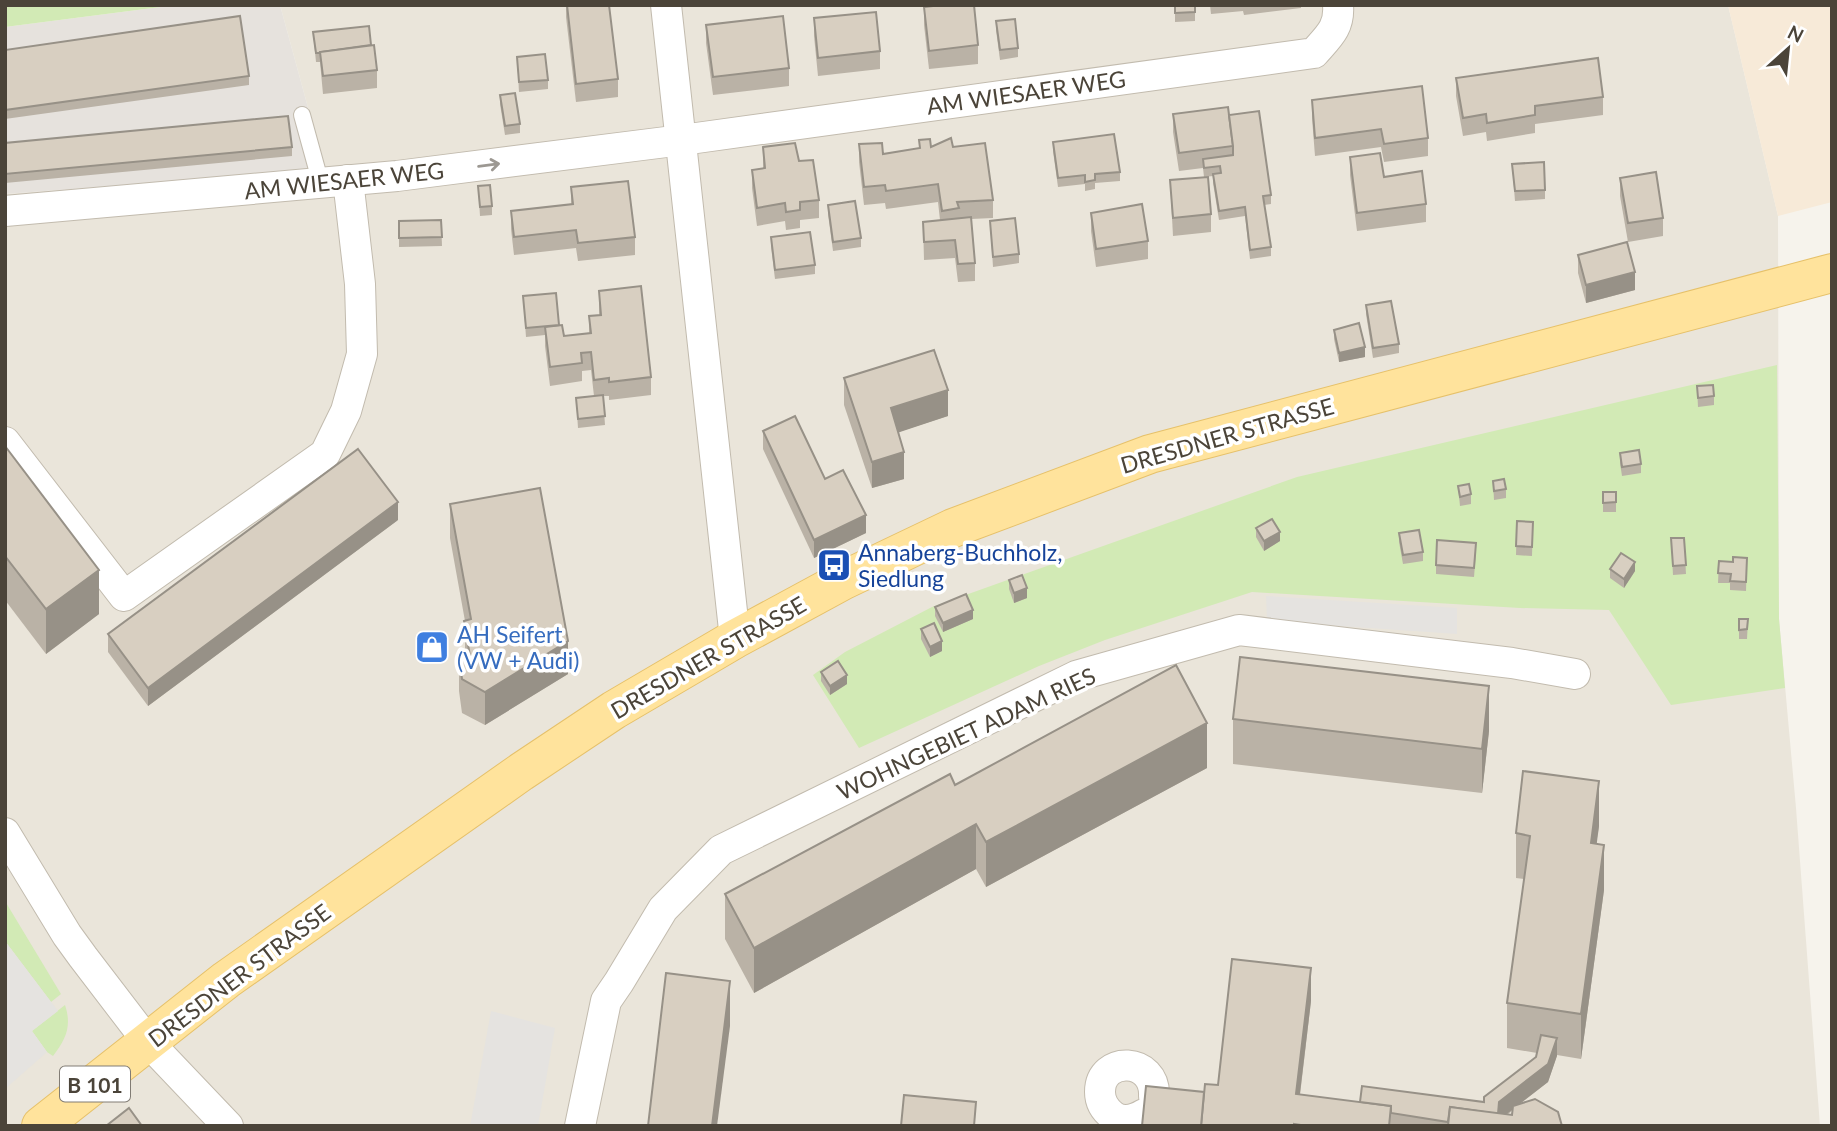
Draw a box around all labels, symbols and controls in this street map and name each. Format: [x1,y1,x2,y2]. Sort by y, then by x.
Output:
north arrow [1753,14,1823,84]
text: N [1784,20,1808,47]
street label: AM WIESAER WEG [925,64,1127,120]
street label: AM WIESAER WEG [243,156,445,204]
one-way arrow [477,158,500,171]
street label: DRESDNER STRASSE [1117,391,1337,479]
place label: Annaberg-Buchholz, Siedlung [858,538,1062,592]
bus stop icon: Annaberg-Buchholz, Siedlung [815,546,853,584]
street label: DRESDNER STRASSE [605,590,811,724]
place label: AH Seifert (VW + Audi) [457,620,579,674]
shop icon: AH Seifert (VW + Audi) [413,628,451,666]
street label: WOHNGEBIET ADAM RIES [832,661,1100,805]
street label: DRESDNER STRASSE [142,897,336,1053]
road number: B 101 [60,1066,130,1102]

